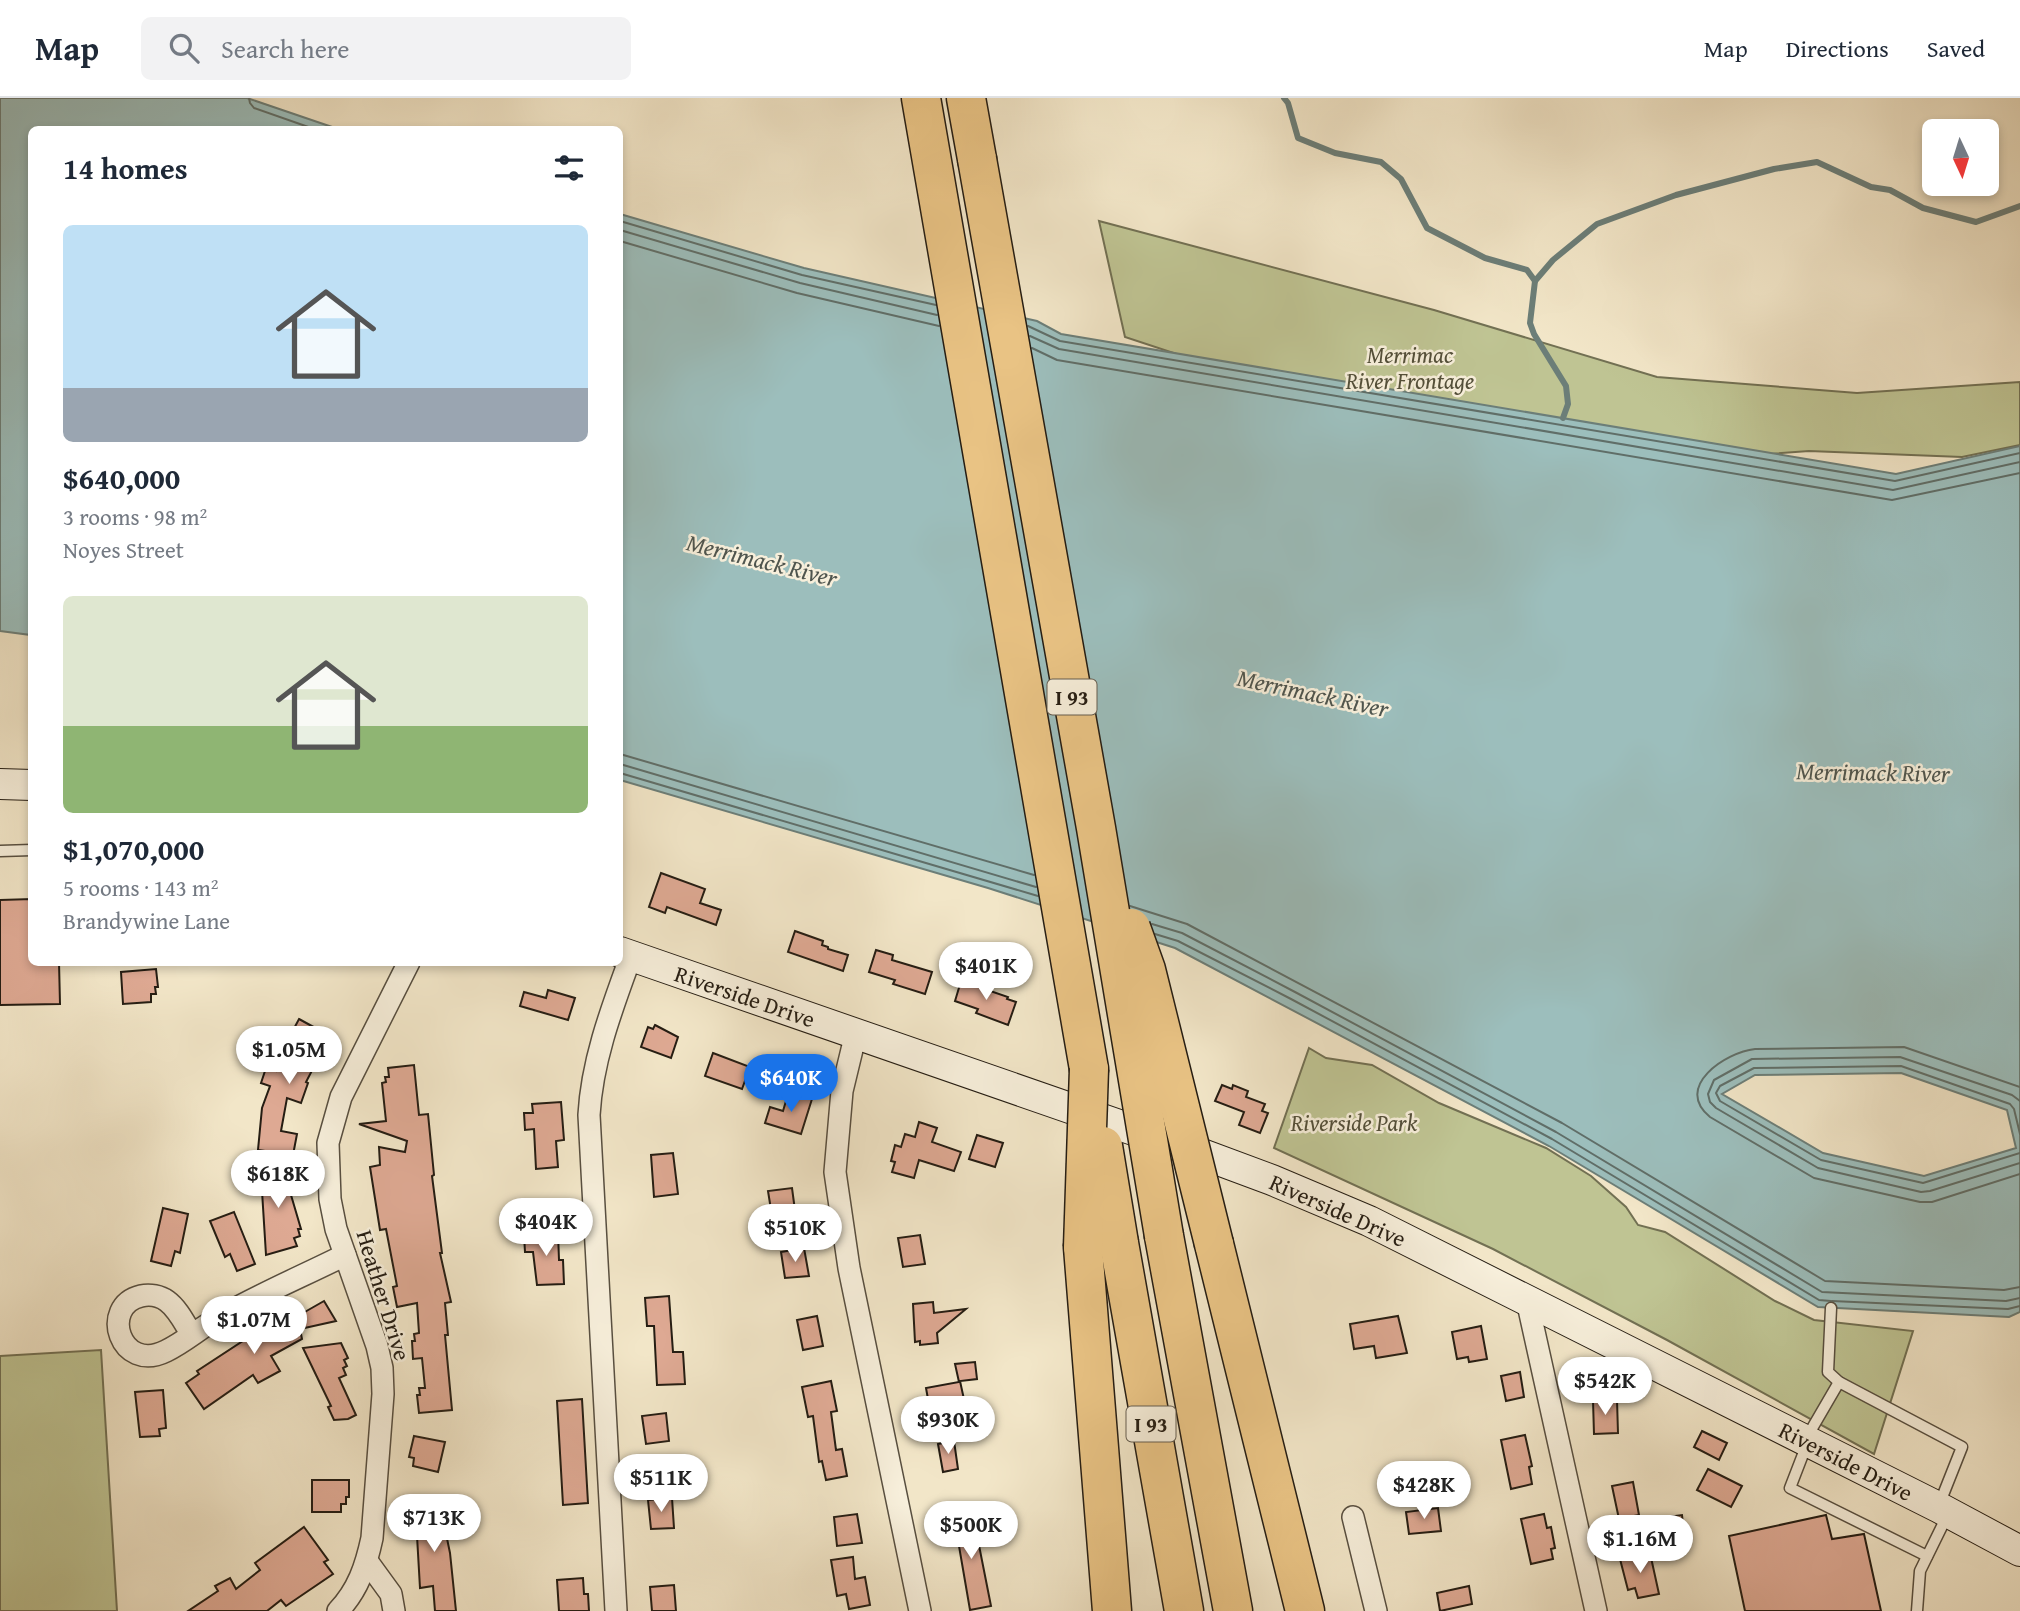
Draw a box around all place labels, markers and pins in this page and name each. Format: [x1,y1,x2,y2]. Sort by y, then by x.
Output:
pin: $401K [937,942,1035,1002]
pin: $1.05M [232,1026,346,1086]
pin: $640K [742,1054,840,1114]
pin: $618K [229,1150,327,1210]
pin: $404K [497,1198,595,1258]
pin: $510K [746,1204,844,1264]
pin: $1.07M [197,1296,311,1356]
pin: $542K [1556,1358,1654,1417]
pin: $930K [899,1396,997,1456]
pin: $511K [612,1454,710,1514]
pin: $428K [1375,1462,1473,1521]
pin: $713K [385,1494,483,1554]
pin: $500K [922,1502,1020,1561]
pin: $1.16M [1583,1516,1697,1575]

